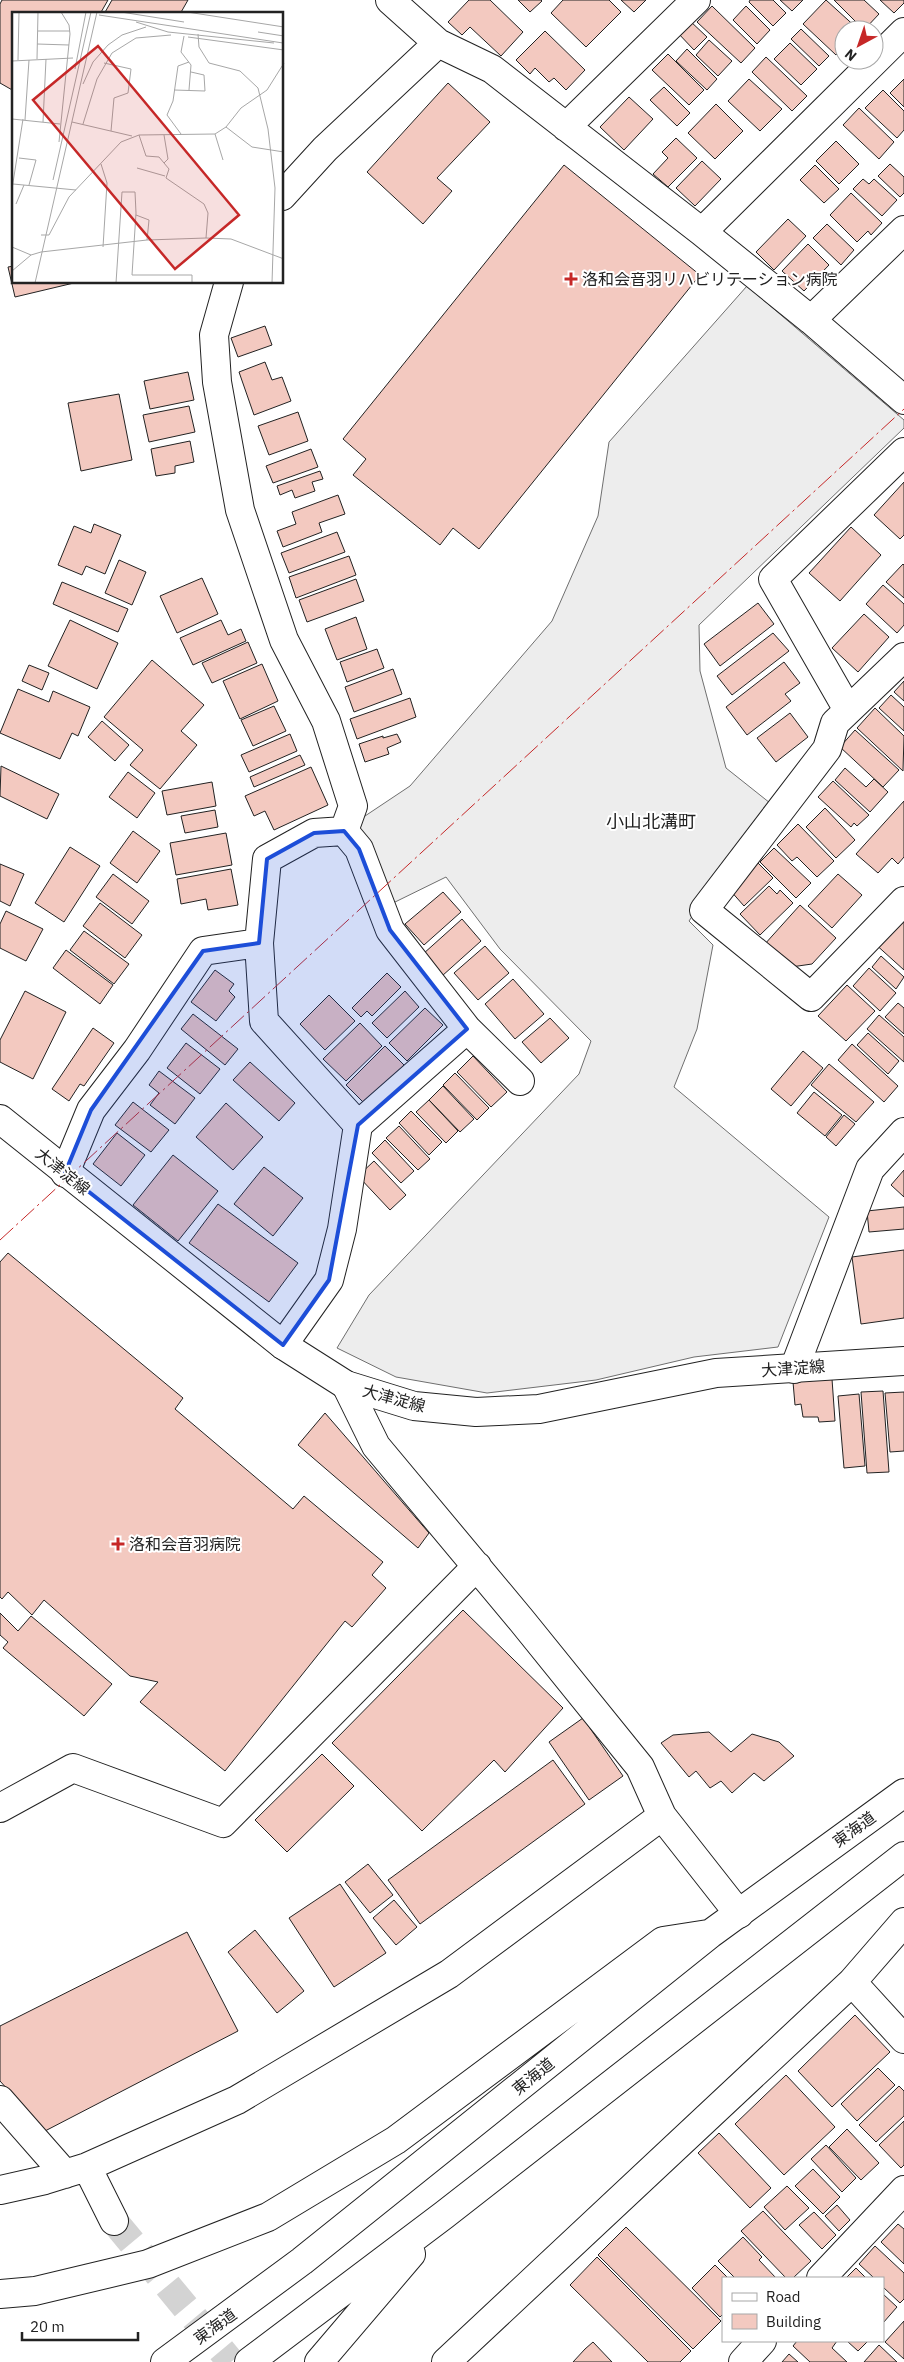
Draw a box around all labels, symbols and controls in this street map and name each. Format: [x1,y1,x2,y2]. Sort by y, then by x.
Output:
inset map [12,12,284,284]
north arrow [834,20,884,70]
text: N [841,45,860,65]
place label: 洛和会音羽リハビリテーション病院 [582,269,838,289]
marker: 洛和会音羽リハビリテーション病院 [564,272,578,286]
district label: 小山北溝町 [606,810,696,833]
street label: 大津淀線 [32,1143,94,1199]
street label: 大津淀線 [760,1356,826,1380]
street label: 大津淀線 [360,1380,428,1416]
place label: 洛和会音羽病院 [129,1534,241,1554]
marker: 洛和会音羽病院 [111,1537,125,1551]
street label: 東海道 [829,1807,879,1851]
street label: 東海道 [508,2053,558,2099]
legend [722,2277,884,2342]
text: Road [766,2287,801,2306]
street label: 東海道 [190,2304,240,2348]
scale bar [22,2310,139,2342]
text: Building [766,2312,821,2331]
text: 20 m [30,2317,65,2336]

